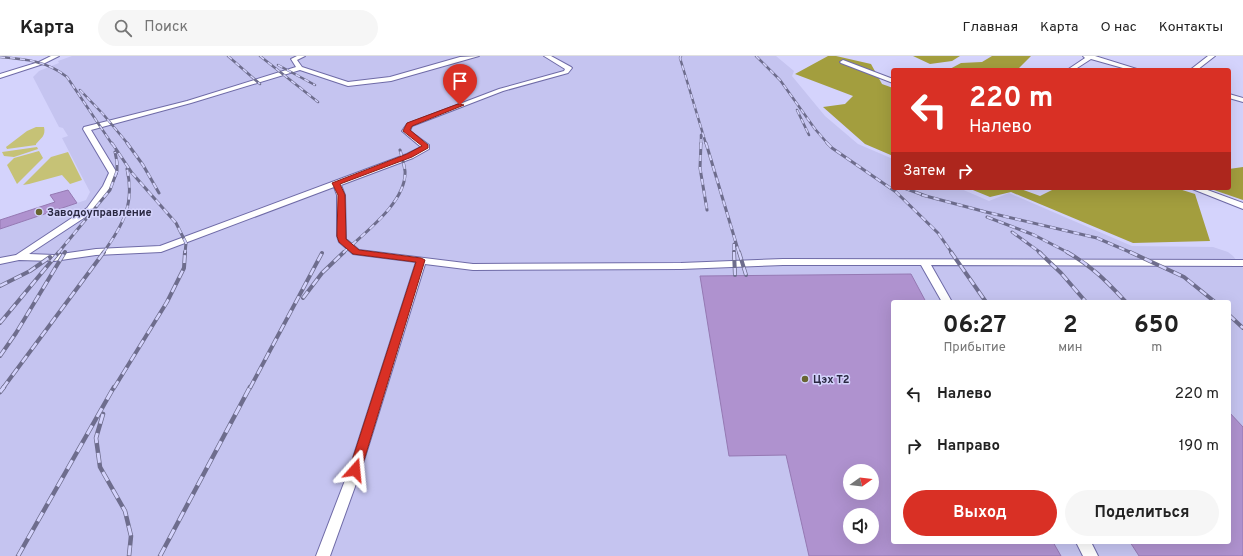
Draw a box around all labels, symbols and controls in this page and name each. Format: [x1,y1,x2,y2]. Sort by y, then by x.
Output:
search box [98,10,378,46]
text: Карта [20,16,74,40]
icon: search [112,17,134,39]
text: Поиск [144,18,188,37]
text: Главная [963,19,1018,36]
text: Карта [1040,19,1078,36]
text: О нас [1100,19,1137,36]
text: Контакты [1159,19,1223,36]
pin [443,64,477,105]
icon: arrive [449,70,471,92]
text: 220 m [969,81,1053,117]
icon: left [903,84,955,136]
text: Налево [969,116,1032,139]
icon: right [954,160,976,182]
text: Затем [903,162,946,181]
place label: Заводоуправление [47,206,152,220]
marker: Заводоуправление [34,207,44,217]
text: 06:27 [943,311,1006,341]
text: 2 [1063,311,1078,341]
text: 650 [1134,311,1179,341]
text: Прибытие [943,340,1006,356]
text: мин [1058,340,1082,356]
text: m [1151,340,1162,356]
place label: Цэх Т2 [813,373,849,387]
marker: Цэх Т2 [800,374,810,384]
icon: left [903,383,925,405]
text: Налево [937,385,992,404]
text: 220 m [1175,385,1219,404]
icon: right [903,435,925,457]
text: Направо [937,437,1000,456]
text: 190 m [1179,437,1219,456]
position arrow [334,449,376,491]
north arrow [843,464,879,500]
map controls [843,464,879,544]
button: Выход [903,490,1057,536]
button: Поделиться [1065,490,1219,536]
button: sound [843,508,879,544]

